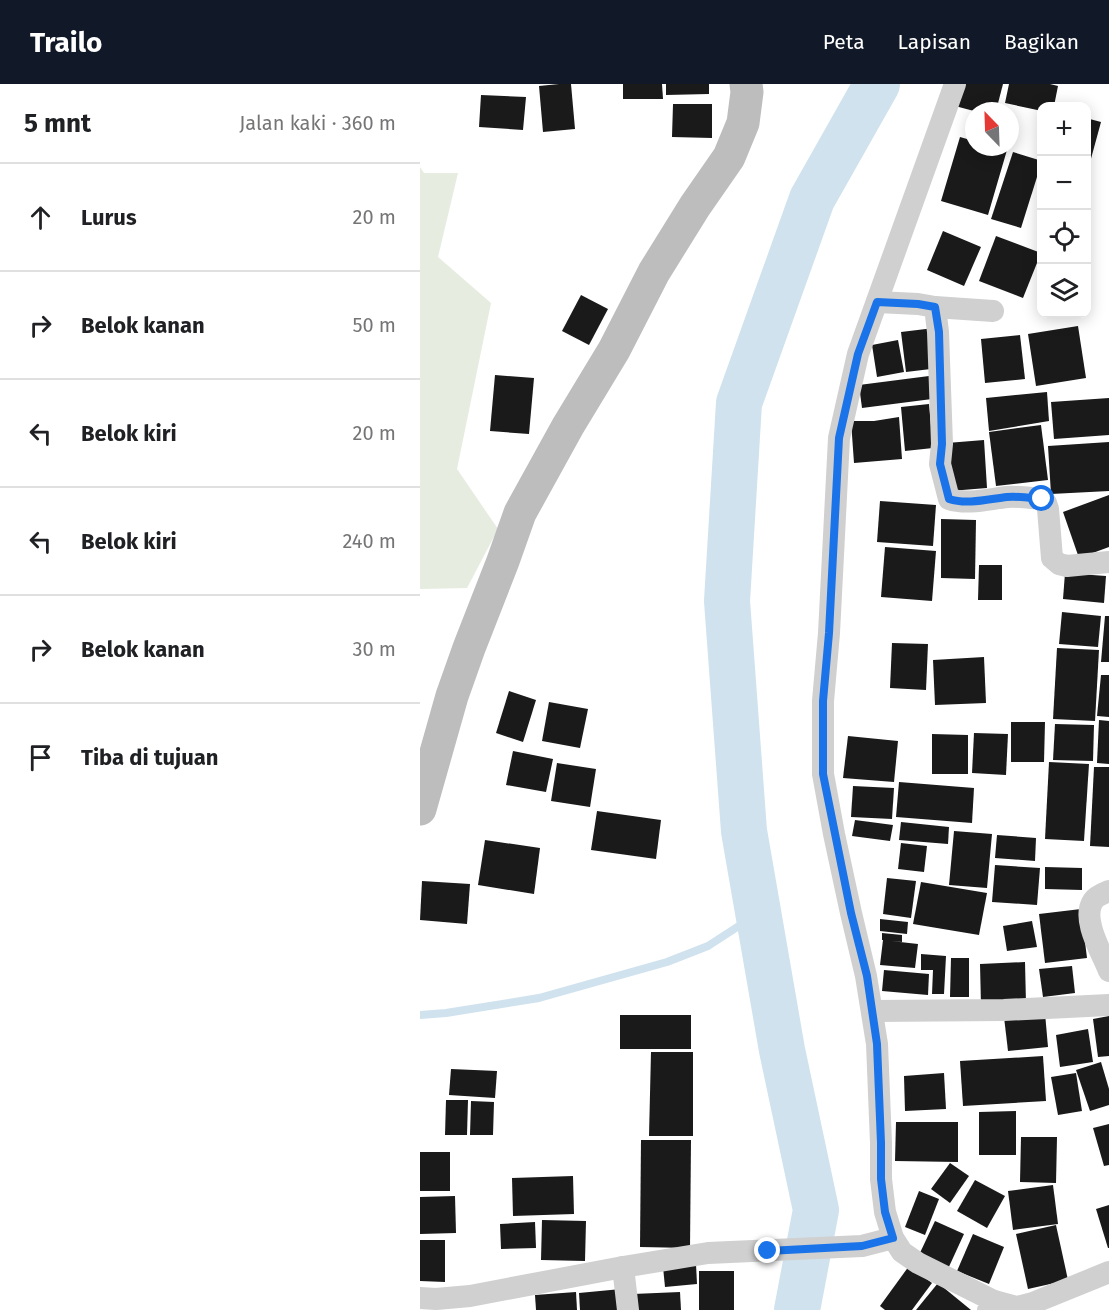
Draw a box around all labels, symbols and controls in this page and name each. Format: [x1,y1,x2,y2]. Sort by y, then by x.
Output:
text: Trailo [30,26,102,59]
text: Peta [823,29,865,55]
text: Lapisan [898,29,971,55]
text: Bagikan [1004,29,1079,55]
north arrow [965,102,1019,156]
map controls [1037,102,1091,318]
button: + [1037,102,1091,156]
text: 5 mnt [24,108,91,139]
text: Jalan kaki · 360 m [239,111,396,135]
button: − [1037,156,1091,210]
icon: ahead [24,201,57,234]
text: Lurus [81,204,137,231]
text: 20 m [353,205,396,229]
button: locate [1037,210,1091,264]
button: layers [1037,264,1091,318]
icon: right [24,309,57,342]
text: Belok kanan [81,312,205,339]
text: 50 m [352,313,396,337]
icon: left [24,417,57,450]
text: Belok kiri [81,420,177,447]
text: 20 m [353,421,396,445]
route start [1028,485,1054,511]
icon: left [24,525,57,558]
text: Belok kiri [81,528,177,555]
text: 240 m [342,529,396,553]
icon: right [24,633,57,666]
text: Belok kanan [81,636,205,663]
text: 30 m [352,637,396,661]
icon: arrive [24,741,57,774]
text: Tiba di tujuan [81,744,218,771]
route end [754,1237,780,1263]

